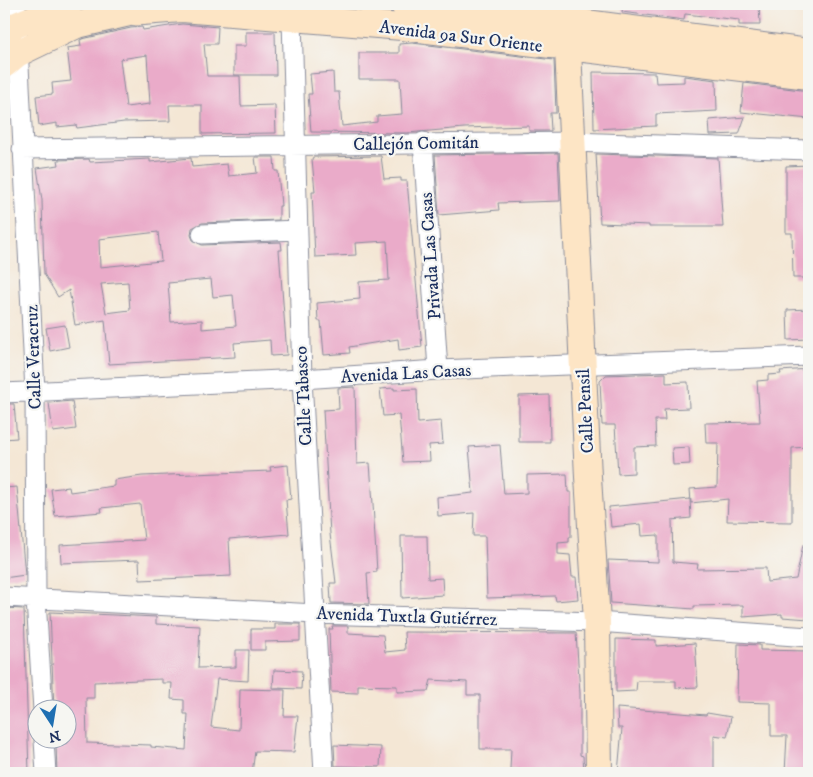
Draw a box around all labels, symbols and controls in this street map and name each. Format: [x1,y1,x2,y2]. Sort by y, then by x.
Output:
street label: Avenida 9a Sur Oriente [378,16,544,58]
street label: Callejón Comitán [353,132,480,156]
street label: Privada Las Casas [416,191,446,320]
street label: Calle Veracruz [21,304,47,410]
street label: Calle Tabasco [290,345,318,446]
street label: Avenida Las Casas [340,360,472,388]
street label: Calle Pensil [573,367,599,454]
street label: Avenida Tuxtla Gutiérrez [316,603,498,631]
north arrow [28,700,78,750]
text: N [47,726,62,746]

